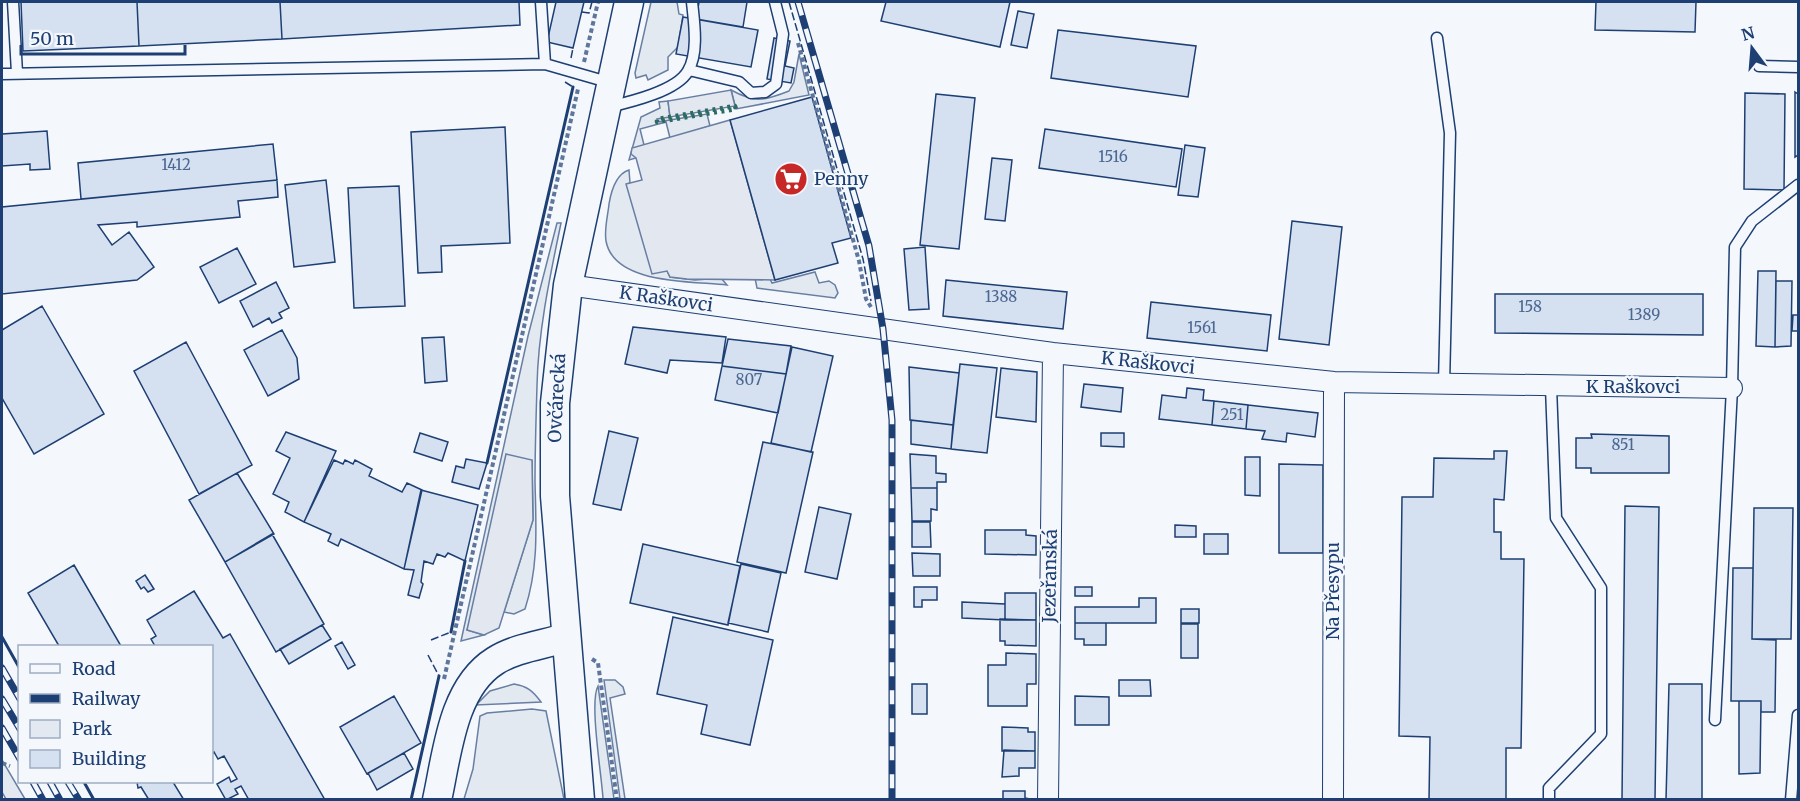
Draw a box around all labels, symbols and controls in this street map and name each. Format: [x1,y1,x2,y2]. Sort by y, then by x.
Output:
scale bar [21,18,184,56]
north arrow [1722,18,1782,78]
text: N [1739,22,1757,45]
text: 50 m [30,27,74,50]
house number: 1516 [1098,147,1128,166]
house number: 1412 [161,155,191,174]
supermarket icon: Penny [773,161,809,197]
place label: Penny [814,167,869,190]
street label: K Raškovci [618,281,715,316]
house number: 1388 [985,287,1017,306]
house number: 158 [1518,297,1542,316]
house number: 1389 [1628,305,1660,324]
house number: 1561 [1187,318,1217,337]
street label: K Raškovci [1100,346,1196,379]
street label: Ovčárecká [543,352,570,443]
house number: 807 [736,370,763,389]
street label: K Raškovci [1586,375,1680,398]
house number: 251 [1220,405,1244,424]
house number: 851 [1611,435,1635,454]
street label: Jezeřanská [1037,529,1062,624]
street label: Na Přesypu [1321,542,1344,640]
legend [18,645,213,783]
text: Road [72,657,116,680]
text: Railway [72,687,141,710]
text: Park [72,717,113,740]
text: Building [72,747,146,770]

